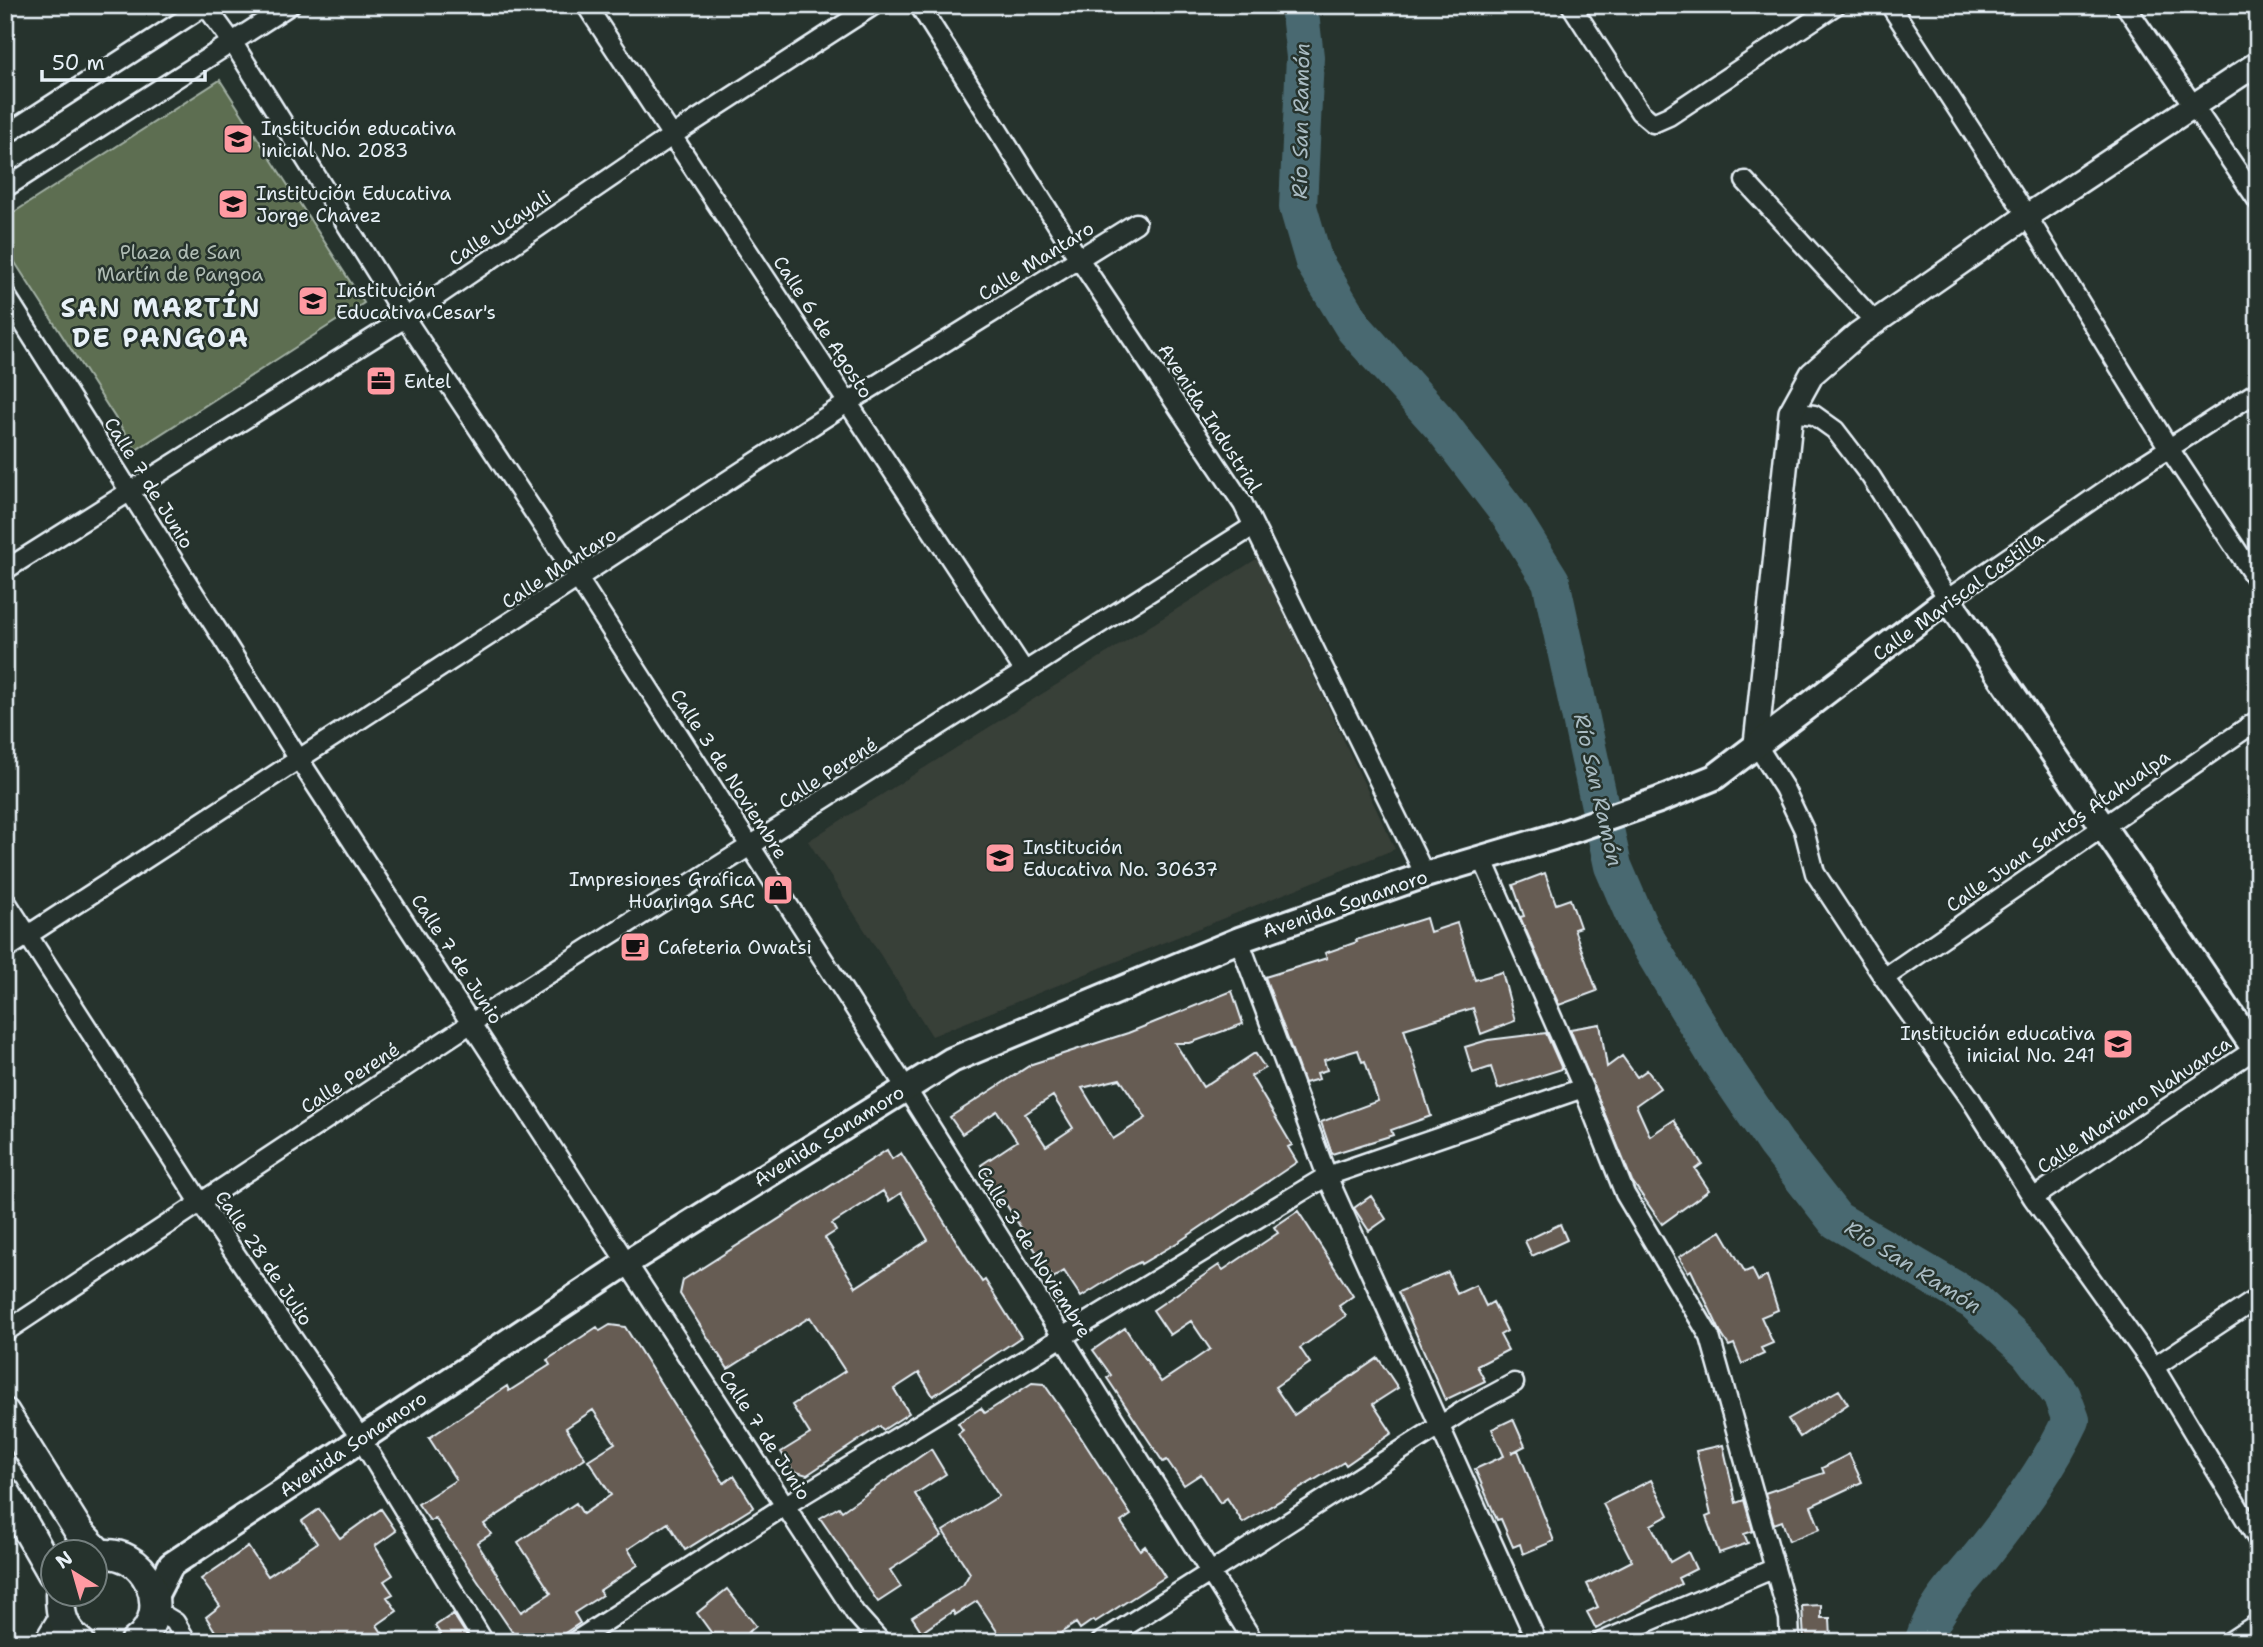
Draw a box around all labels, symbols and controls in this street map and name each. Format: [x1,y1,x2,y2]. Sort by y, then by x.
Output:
scale bar [42,38,205,82]
water label: Río San Ramón [1286,43,1316,199]
text: 50 m [52,49,105,77]
place label: Institución educativa inicial No. 2083 [261,116,456,163]
school or university icon: Institución educativa inicial No. 2083 [221,122,255,156]
place label: Institución Educativa Jorge Chavez [256,181,452,228]
street label: Calle Ucayali [444,185,556,271]
school or university icon: Institución Educativa Jorge Chavez [216,187,250,221]
street label: Calle Mantaro [973,215,1099,307]
park label: Plaza de San Martín de Pangoa [97,240,263,287]
street label: Calle 6 de Agosto [767,251,879,403]
place label: Institución Educativa Cesar's [336,278,496,325]
school or university icon: Institución Educativa Cesar's [296,284,330,318]
district label: SAN MARTÍN DE PANGOA [60,289,262,355]
street label: Avenida Industrial [1152,339,1268,498]
office icon: Entel [364,364,398,398]
place label: Entel [404,369,451,394]
street label: Calle 7 de Junio [98,413,200,553]
street label: Calle Mantaro [497,522,621,614]
street label: Calle Mariscal Castilla [1868,525,2049,667]
street label: Calle 3 de Noviembre [665,684,793,864]
water label: Río San Ramón [1567,711,1629,869]
street label: Calle Perené [774,732,882,814]
street label: Calle Juan Santos Atahualpa [1941,744,2175,918]
place label: Institución Educativa No. 30637 [1023,835,1218,882]
school or university icon: Institución Educativa No. 30637 [983,841,1017,875]
street label: Avenida Sonamoro [1259,864,1431,944]
place label: Impresiones Grafica Huaringa SAC [569,867,755,914]
shop icon: Impresiones Grafica Huaringa SAC [761,873,795,907]
street label: Calle 7 de Junio [405,889,509,1029]
cafe icon: Cafeteria Owatsi [618,930,652,964]
place label: Cafeteria Owatsi [658,935,812,960]
place label: Institución educativa inicial No. 241 [1900,1021,2095,1068]
school or university icon: Institución educativa inicial No. 241 [2101,1027,2135,1061]
street label: Calle Mariano Nahuanca [2032,1031,2236,1179]
street label: Calle Perené [296,1037,404,1119]
street label: Avenida Sonamoro [749,1080,909,1192]
street label: Calle 3 de Noviembre [971,1161,1097,1343]
street label: Calle 28 de Julio [210,1186,318,1330]
water label: Río San Ramón [1839,1214,1987,1320]
street label: Calle 7 de Junio [713,1365,817,1505]
street label: Avenida Sonamoro [274,1385,432,1503]
north arrow [38,1538,108,1608]
text: N [51,1545,78,1574]

